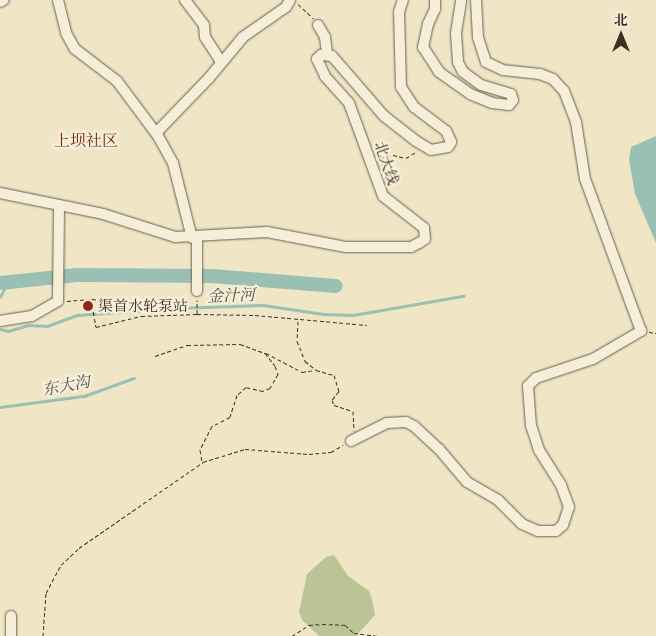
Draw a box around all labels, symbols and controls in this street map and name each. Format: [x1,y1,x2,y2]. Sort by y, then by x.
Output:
north arrow [596,10,646,60]
text: 北 [614,10,628,30]
district label: 上坝社区 [54,130,118,150]
street label: 北大线 [371,139,403,187]
water label: 金汁河 [207,285,255,305]
place label: 渠首水轮泵站 [98,297,188,315]
marker: 渠首水轮泵站 [82,300,94,312]
water label: 东大沟 [41,371,91,399]

